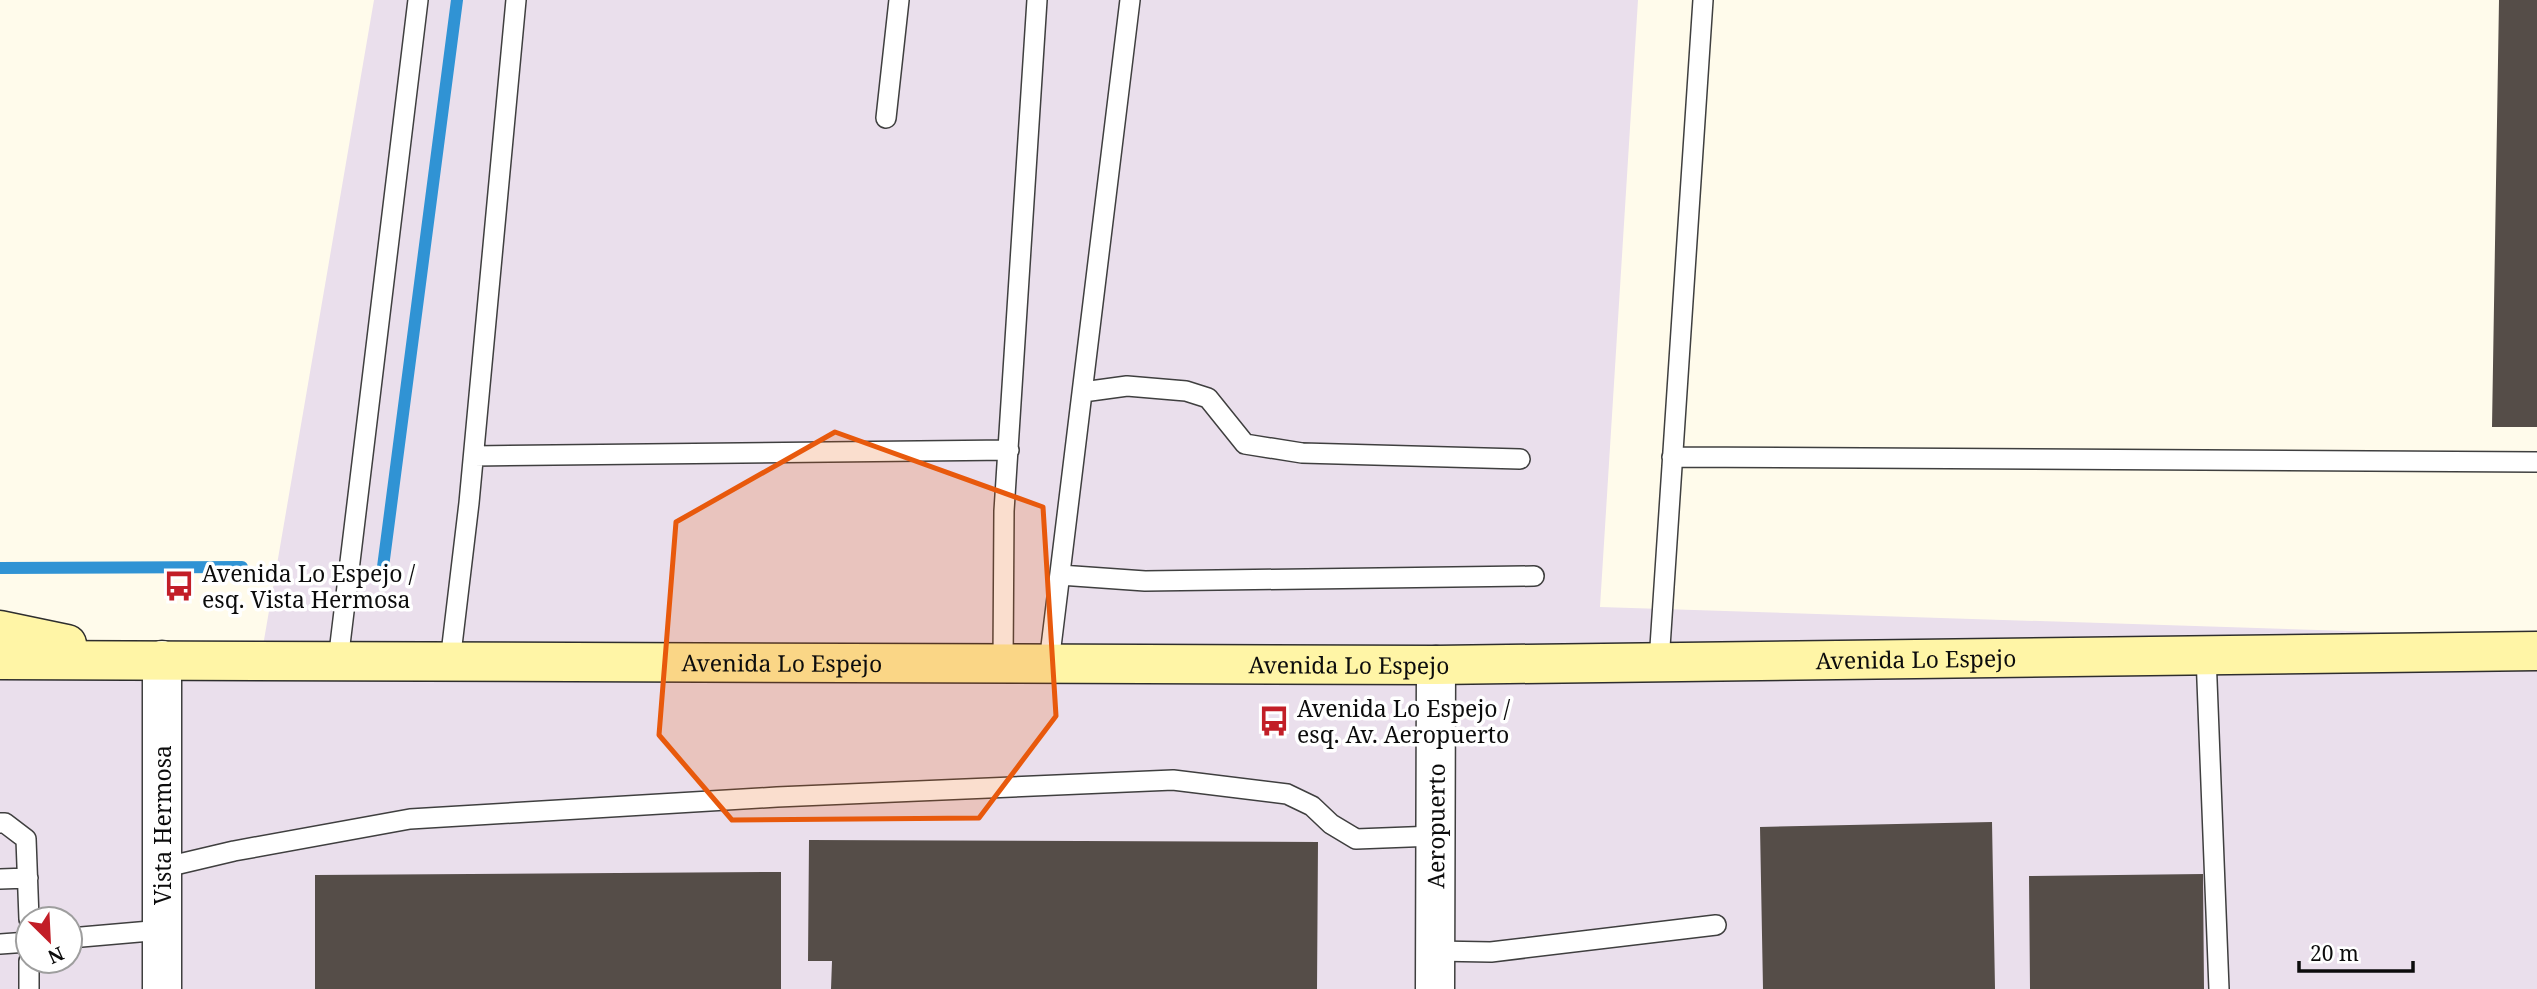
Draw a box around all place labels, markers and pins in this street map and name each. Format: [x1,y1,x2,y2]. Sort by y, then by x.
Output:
place label: Avenida Lo Espejo / esq. Vista Hermosa [202,557,416,615]
bus stop icon: Avenida Lo Espejo / esq. Vista Hermosa [162,569,196,603]
place label: Avenida Lo Espejo / esq. Av. Aeropuerto [1297,692,1511,750]
bus stop icon: Avenida Lo Espejo / esq. Av. Aeropuerto [1257,704,1291,738]

